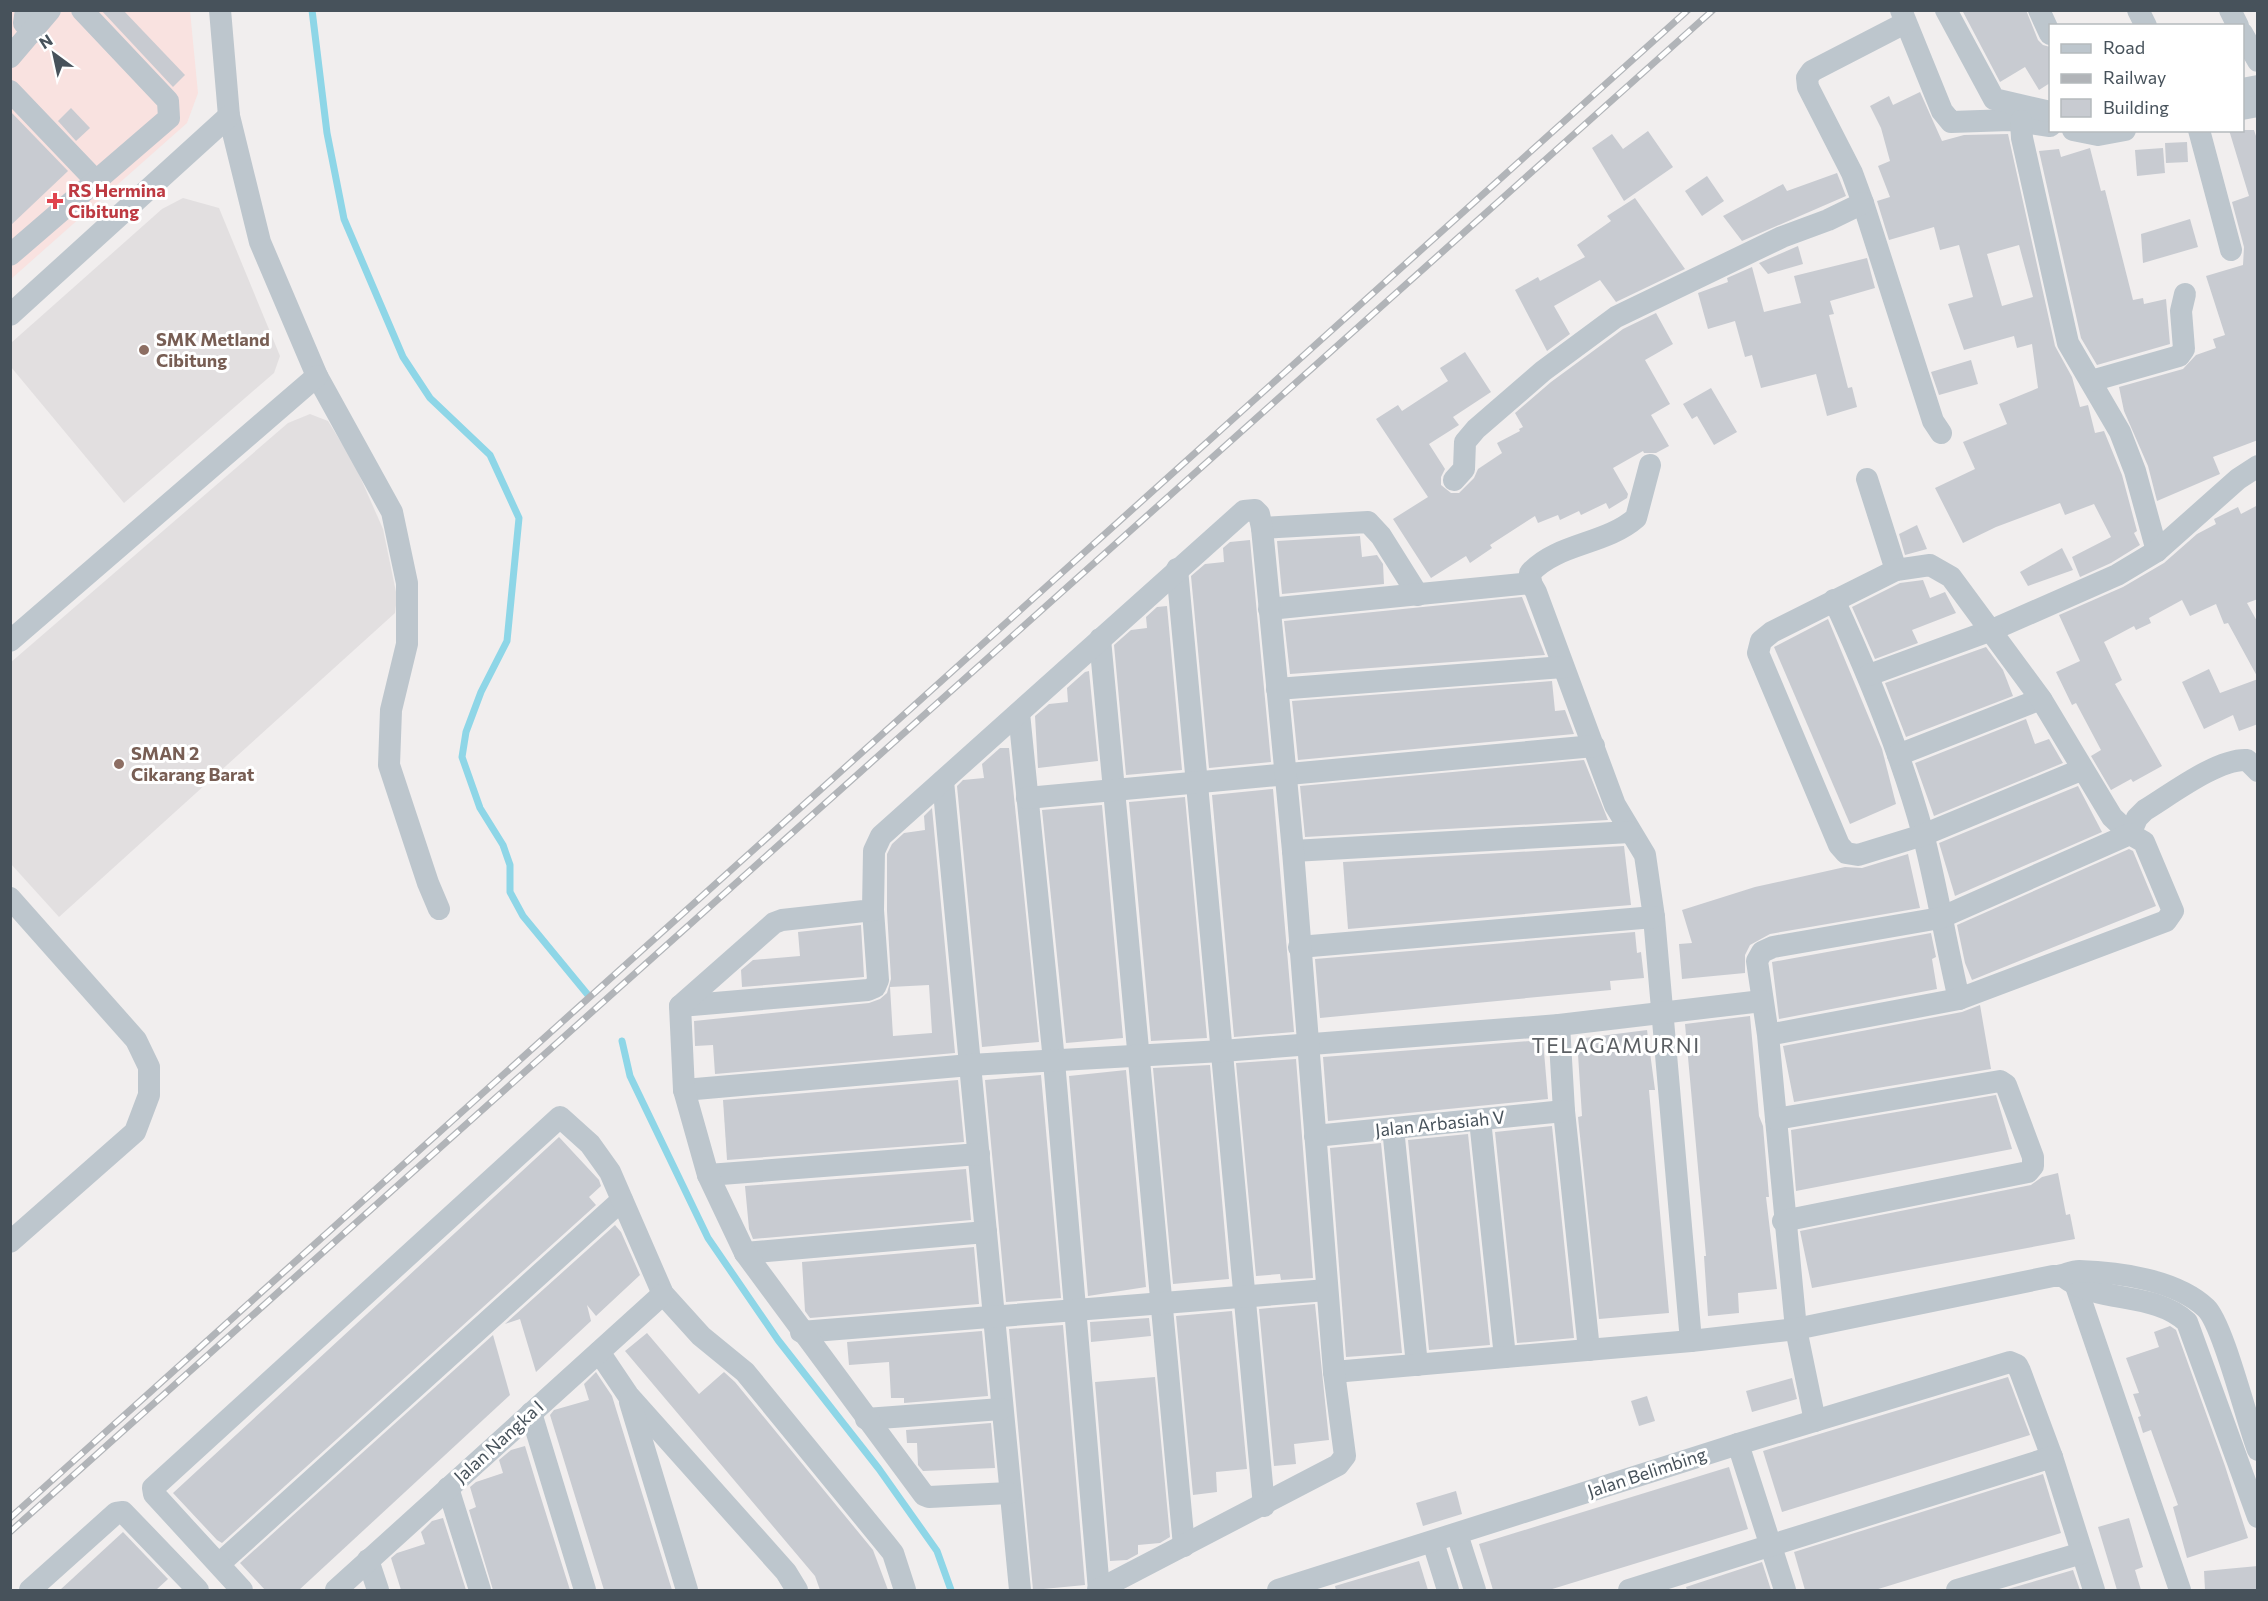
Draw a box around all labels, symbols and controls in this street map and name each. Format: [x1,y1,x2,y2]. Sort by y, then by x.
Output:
north arrow [24,24,84,84]
legend [2049,24,2244,132]
text: N [35,30,56,52]
text: Road [2103,36,2145,58]
text: Railway [2103,66,2166,88]
text: Building [2103,96,2169,118]
place label: RS Hermina Cibitung [68,179,166,222]
marker: RS Hermina Cibitung [46,192,64,210]
place label: SMK Metland Cibitung [156,328,270,371]
marker: SMK Metland Cibitung [137,343,151,357]
place label: SMAN 2 Cikarang Barat [131,742,255,785]
marker: SMAN 2 Cikarang Barat [112,757,126,771]
district label: TELAGAMURNI [1531,1032,1701,1057]
street label: Jalan Arbasiah V [1374,1105,1506,1141]
street label: Jalan Nangka I [449,1395,548,1487]
street label: Jalan Belimbing [1584,1442,1709,1502]

